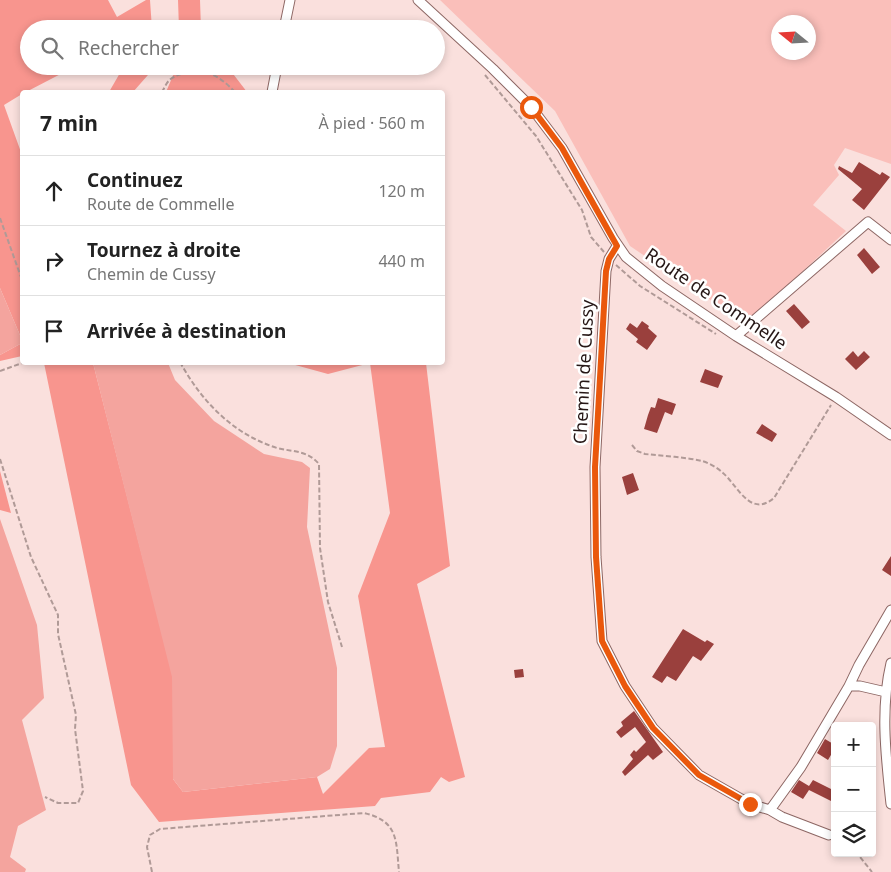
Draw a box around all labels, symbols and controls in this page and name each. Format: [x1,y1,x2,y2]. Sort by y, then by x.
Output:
north arrow [771,15,816,60]
search box [20,20,445,75]
icon: search [38,34,66,62]
text: Rechercher [78,35,179,61]
route start [520,96,543,119]
text: 7 min [40,109,98,137]
text: À pied · 560 m [319,112,425,134]
text: Continuez [87,167,183,193]
icon: ahead [40,177,68,205]
text: 120 m [378,180,425,202]
text: Route de Commelle [87,193,235,215]
text: Tournez à droite [87,237,241,263]
street label: Route de Commelle [641,242,792,355]
icon: right [40,247,68,275]
text: 440 m [378,250,425,272]
text: Chemin de Cussy [87,263,216,285]
street label: Chemin de Cussy [567,298,599,445]
icon: arrive [40,317,68,345]
text: Arrivée à destination [87,318,286,344]
map controls [831,722,876,857]
button: + [831,722,876,767]
button: − [831,767,876,812]
route end [739,793,762,816]
button: layers [831,812,876,857]

